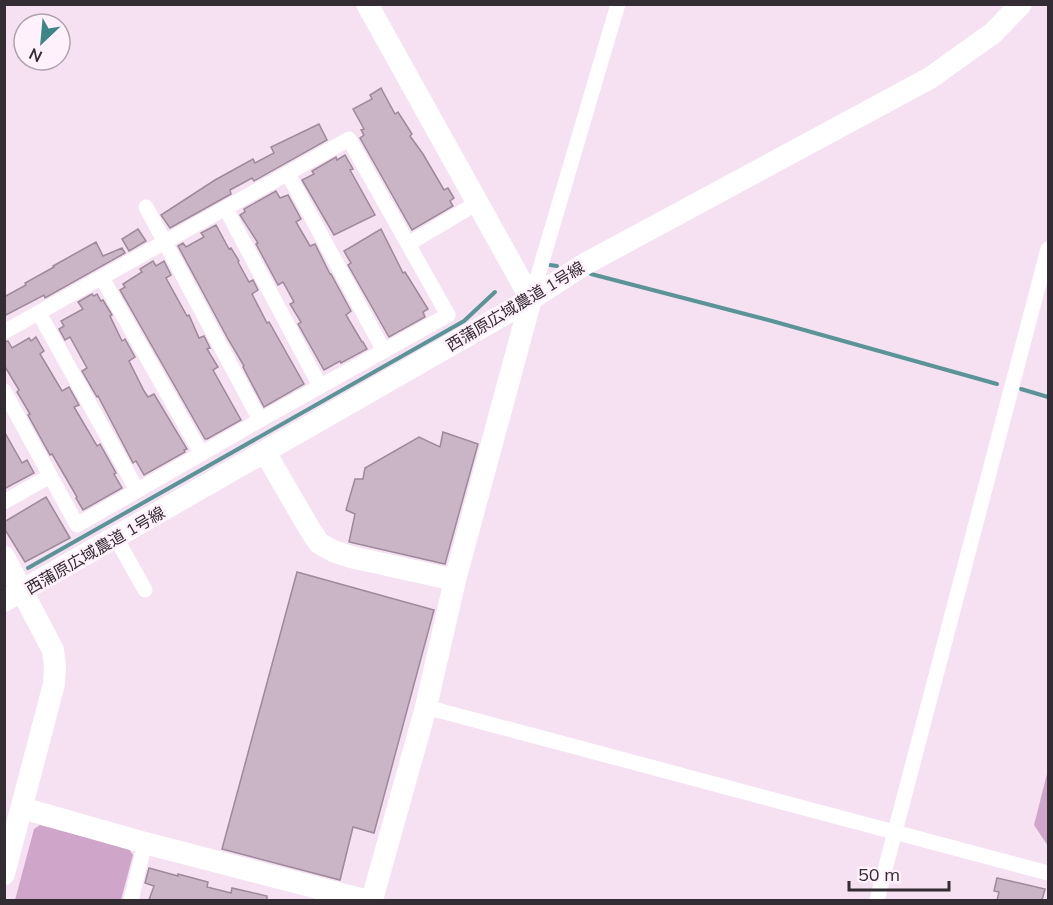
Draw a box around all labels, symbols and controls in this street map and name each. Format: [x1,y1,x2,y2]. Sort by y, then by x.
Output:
north arrow [12,12,72,72]
text: N [26,44,45,67]
street label: 西蒲原広域農道 1号線 [442,257,588,355]
street label: 西蒲原広域農道 1号線 [22,502,168,598]
scale bar [849,854,950,892]
text: 50 m [858,863,900,886]

